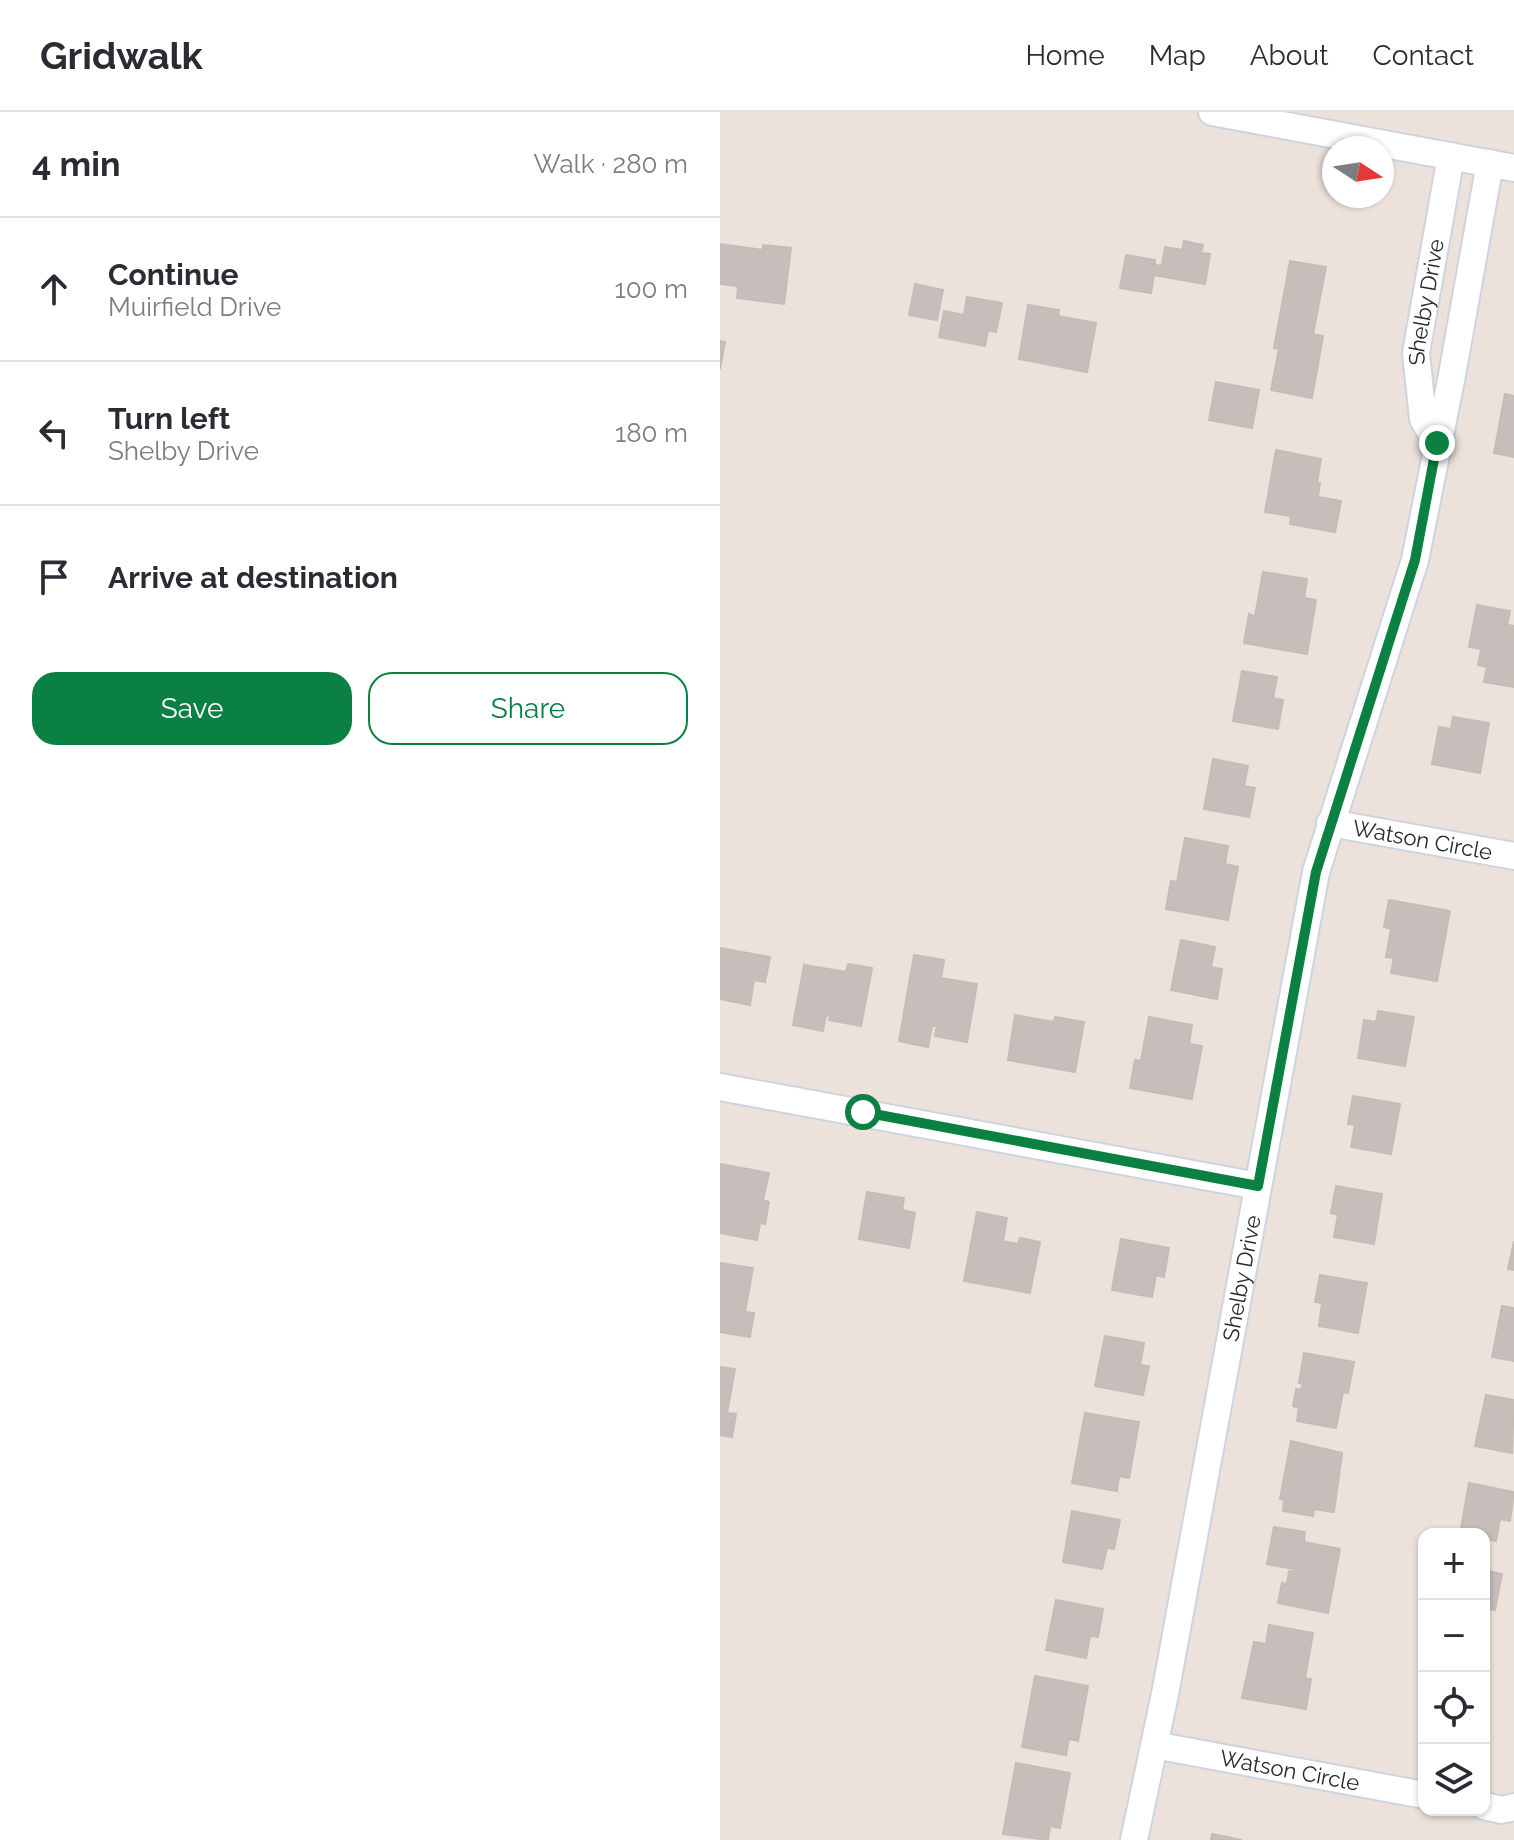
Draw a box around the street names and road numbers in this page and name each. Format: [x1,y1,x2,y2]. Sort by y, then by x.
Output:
street label: Shelby Drive [1403,237,1449,366]
street label: Watson Circle [1351,814,1495,865]
street label: Shelby Drive [1217,1213,1266,1343]
street label: Watson Circle [1218,1744,1362,1796]

